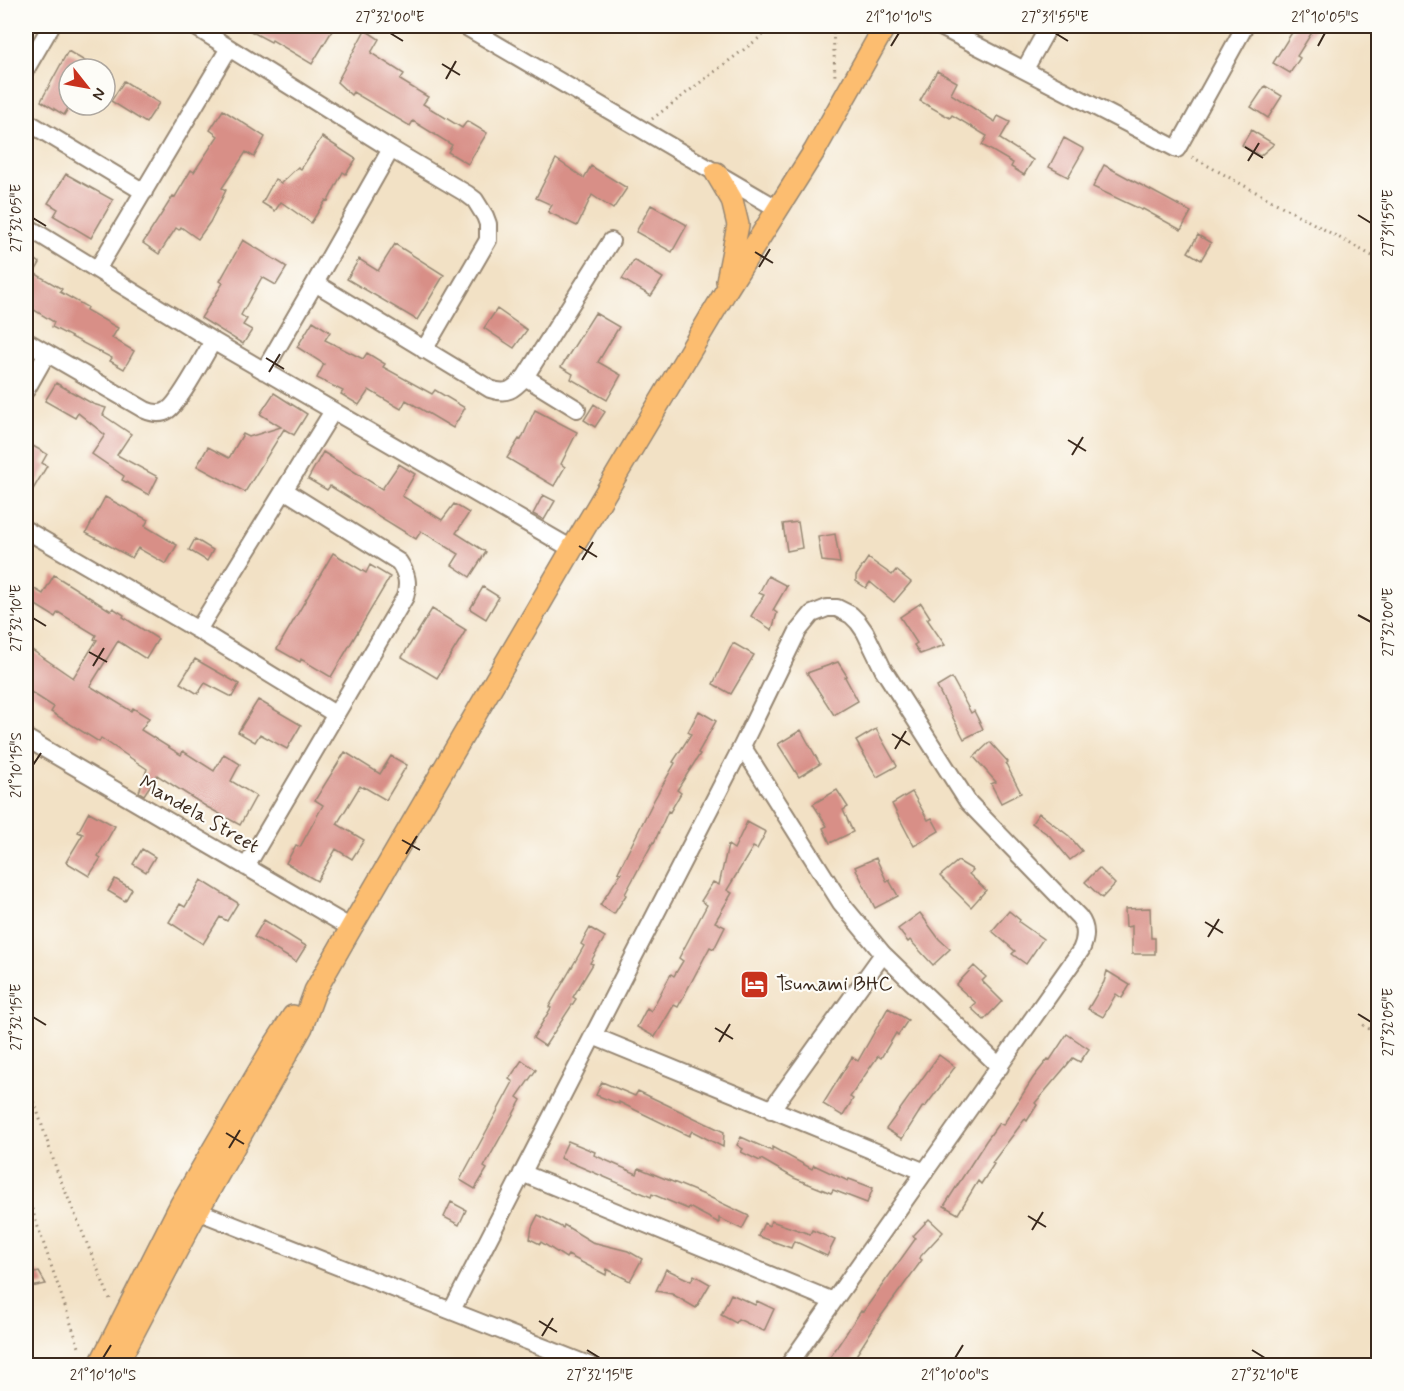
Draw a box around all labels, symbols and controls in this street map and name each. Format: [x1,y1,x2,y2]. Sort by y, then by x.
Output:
text: 27°32'00"E [355,8,425,28]
text: 21°10'10"S [866,8,932,28]
text: 27°31'55"E [1021,8,1089,28]
text: 21°10'05"S [1291,8,1359,28]
north arrow [57,57,117,117]
text: N [87,84,110,104]
text: 27°32'05"E [7,184,27,252]
text: 27°31'55"E [1379,189,1399,257]
text: 27°32'10"E [7,584,27,652]
text: 27°32'00"E [1379,587,1399,657]
text: 21°10'15"S [7,732,27,798]
street label: Mandela Street [134,770,264,860]
hotel icon: Tsunami BHC [739,968,771,1000]
place label: Tsunami BHC [776,971,893,998]
text: 27°32'15"E [7,983,27,1050]
text: 27°32'05"E [1379,988,1399,1056]
text: 21°10'10"S [70,1366,136,1386]
text: 27°32'15"E [567,1366,634,1386]
text: 21°10'00"S [921,1366,989,1386]
text: 27°32'10"E [1231,1366,1299,1386]

